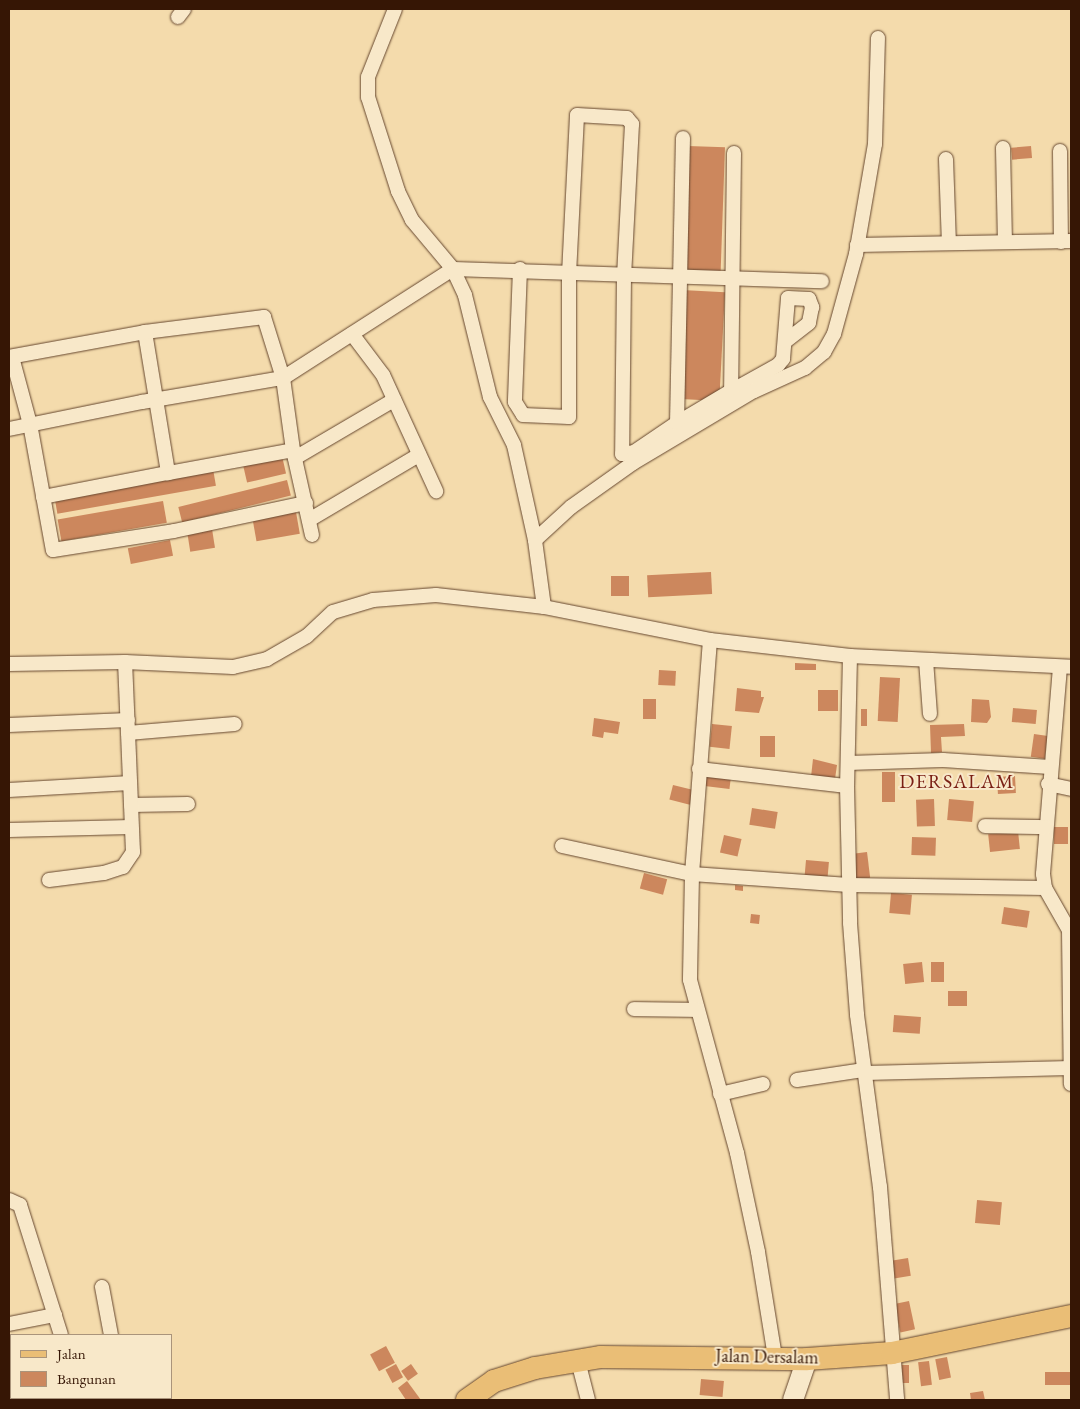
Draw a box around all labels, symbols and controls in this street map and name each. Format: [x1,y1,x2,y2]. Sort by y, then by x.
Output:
district label: DERSALAM [898,769,1016,793]
legend [10,1334,172,1399]
text: Jalan [57,1344,86,1363]
street label: Jalan Dersalam [715,1345,819,1369]
text: Bangunan [57,1369,116,1388]

